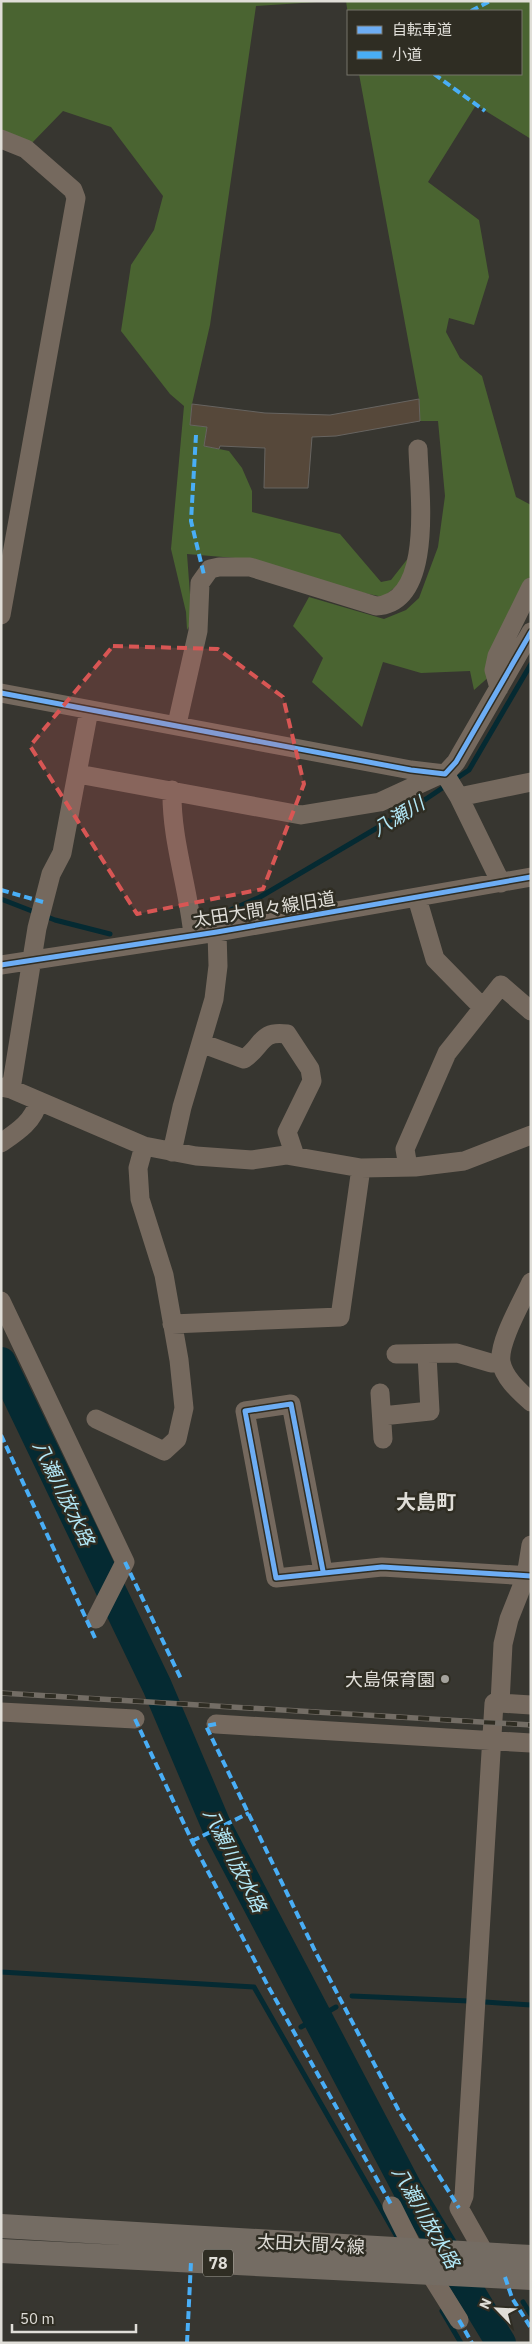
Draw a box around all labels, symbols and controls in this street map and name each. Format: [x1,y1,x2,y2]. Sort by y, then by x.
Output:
legend [347,10,522,75]
text: 自転車道 [392,20,452,39]
text: 小道 [392,45,422,64]
water label: 八瀬川 [367,790,430,841]
street label: 太田大間々線旧道 [191,886,337,932]
water label: 八瀬川放水路 [28,1437,101,1551]
district label: 大島町 [396,1488,456,1515]
place label: 大島保育園 [345,1668,435,1691]
marker: 大島保育園 [439,1673,451,1685]
water label: 八瀬川放水路 [198,1804,272,1918]
water label: 八瀬川放水路 [387,2162,466,2274]
street label: 太田大間々線 [256,2230,366,2258]
road number: 78 [203,2250,233,2276]
north arrow [472,2284,522,2334]
text: N [475,2295,495,2312]
scale bar [12,2302,136,2334]
text: 50 m [20,2309,55,2328]

